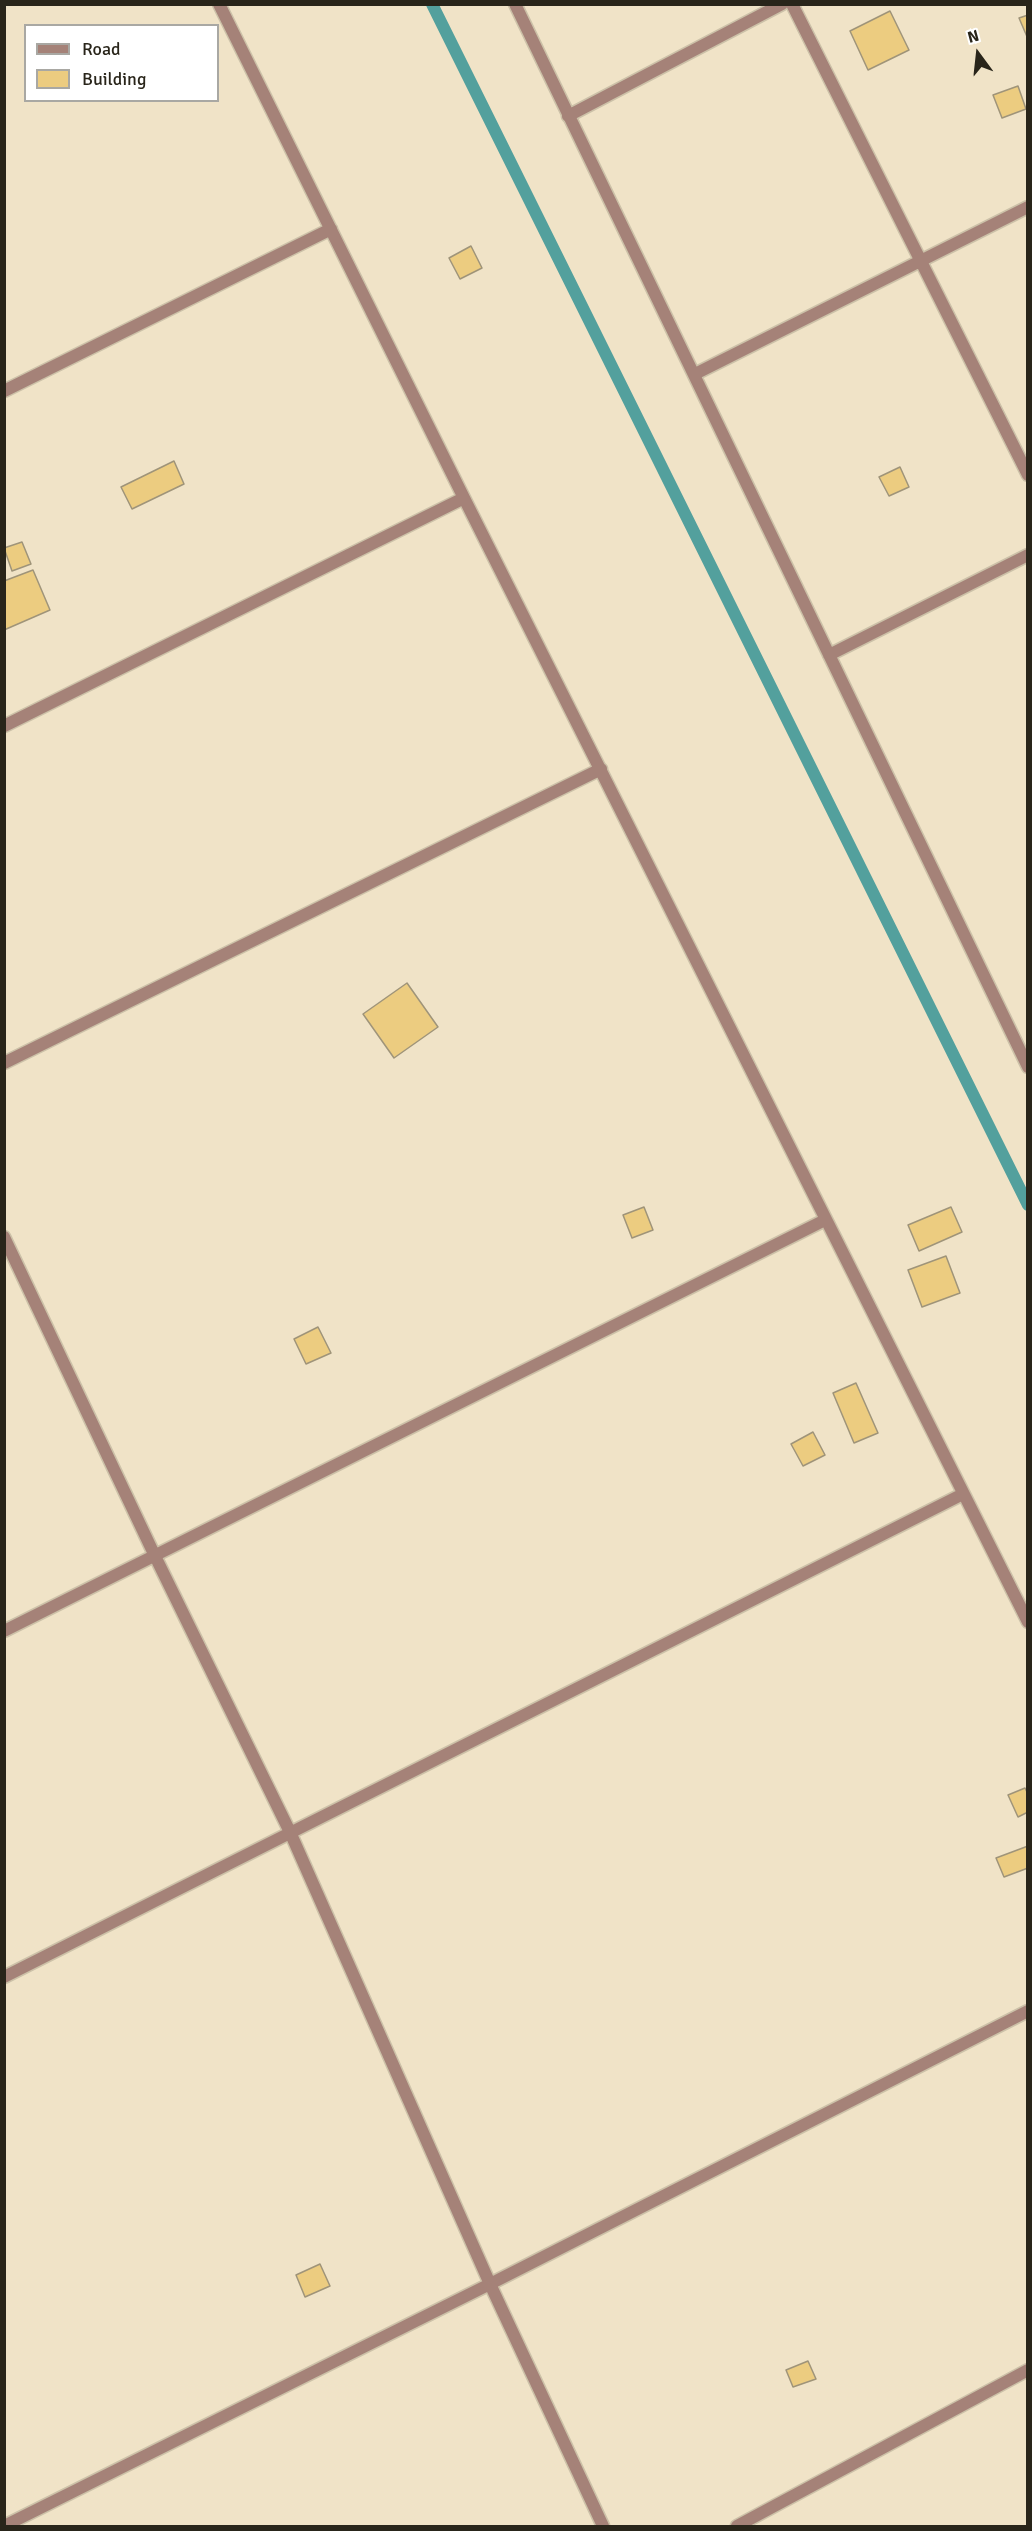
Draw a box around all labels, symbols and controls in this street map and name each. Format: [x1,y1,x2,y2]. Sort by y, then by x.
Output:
legend [24,24,219,102]
north arrow [948,24,1008,84]
text: N [965,26,981,48]
text: Road [82,38,121,60]
text: Building [82,68,146,90]

